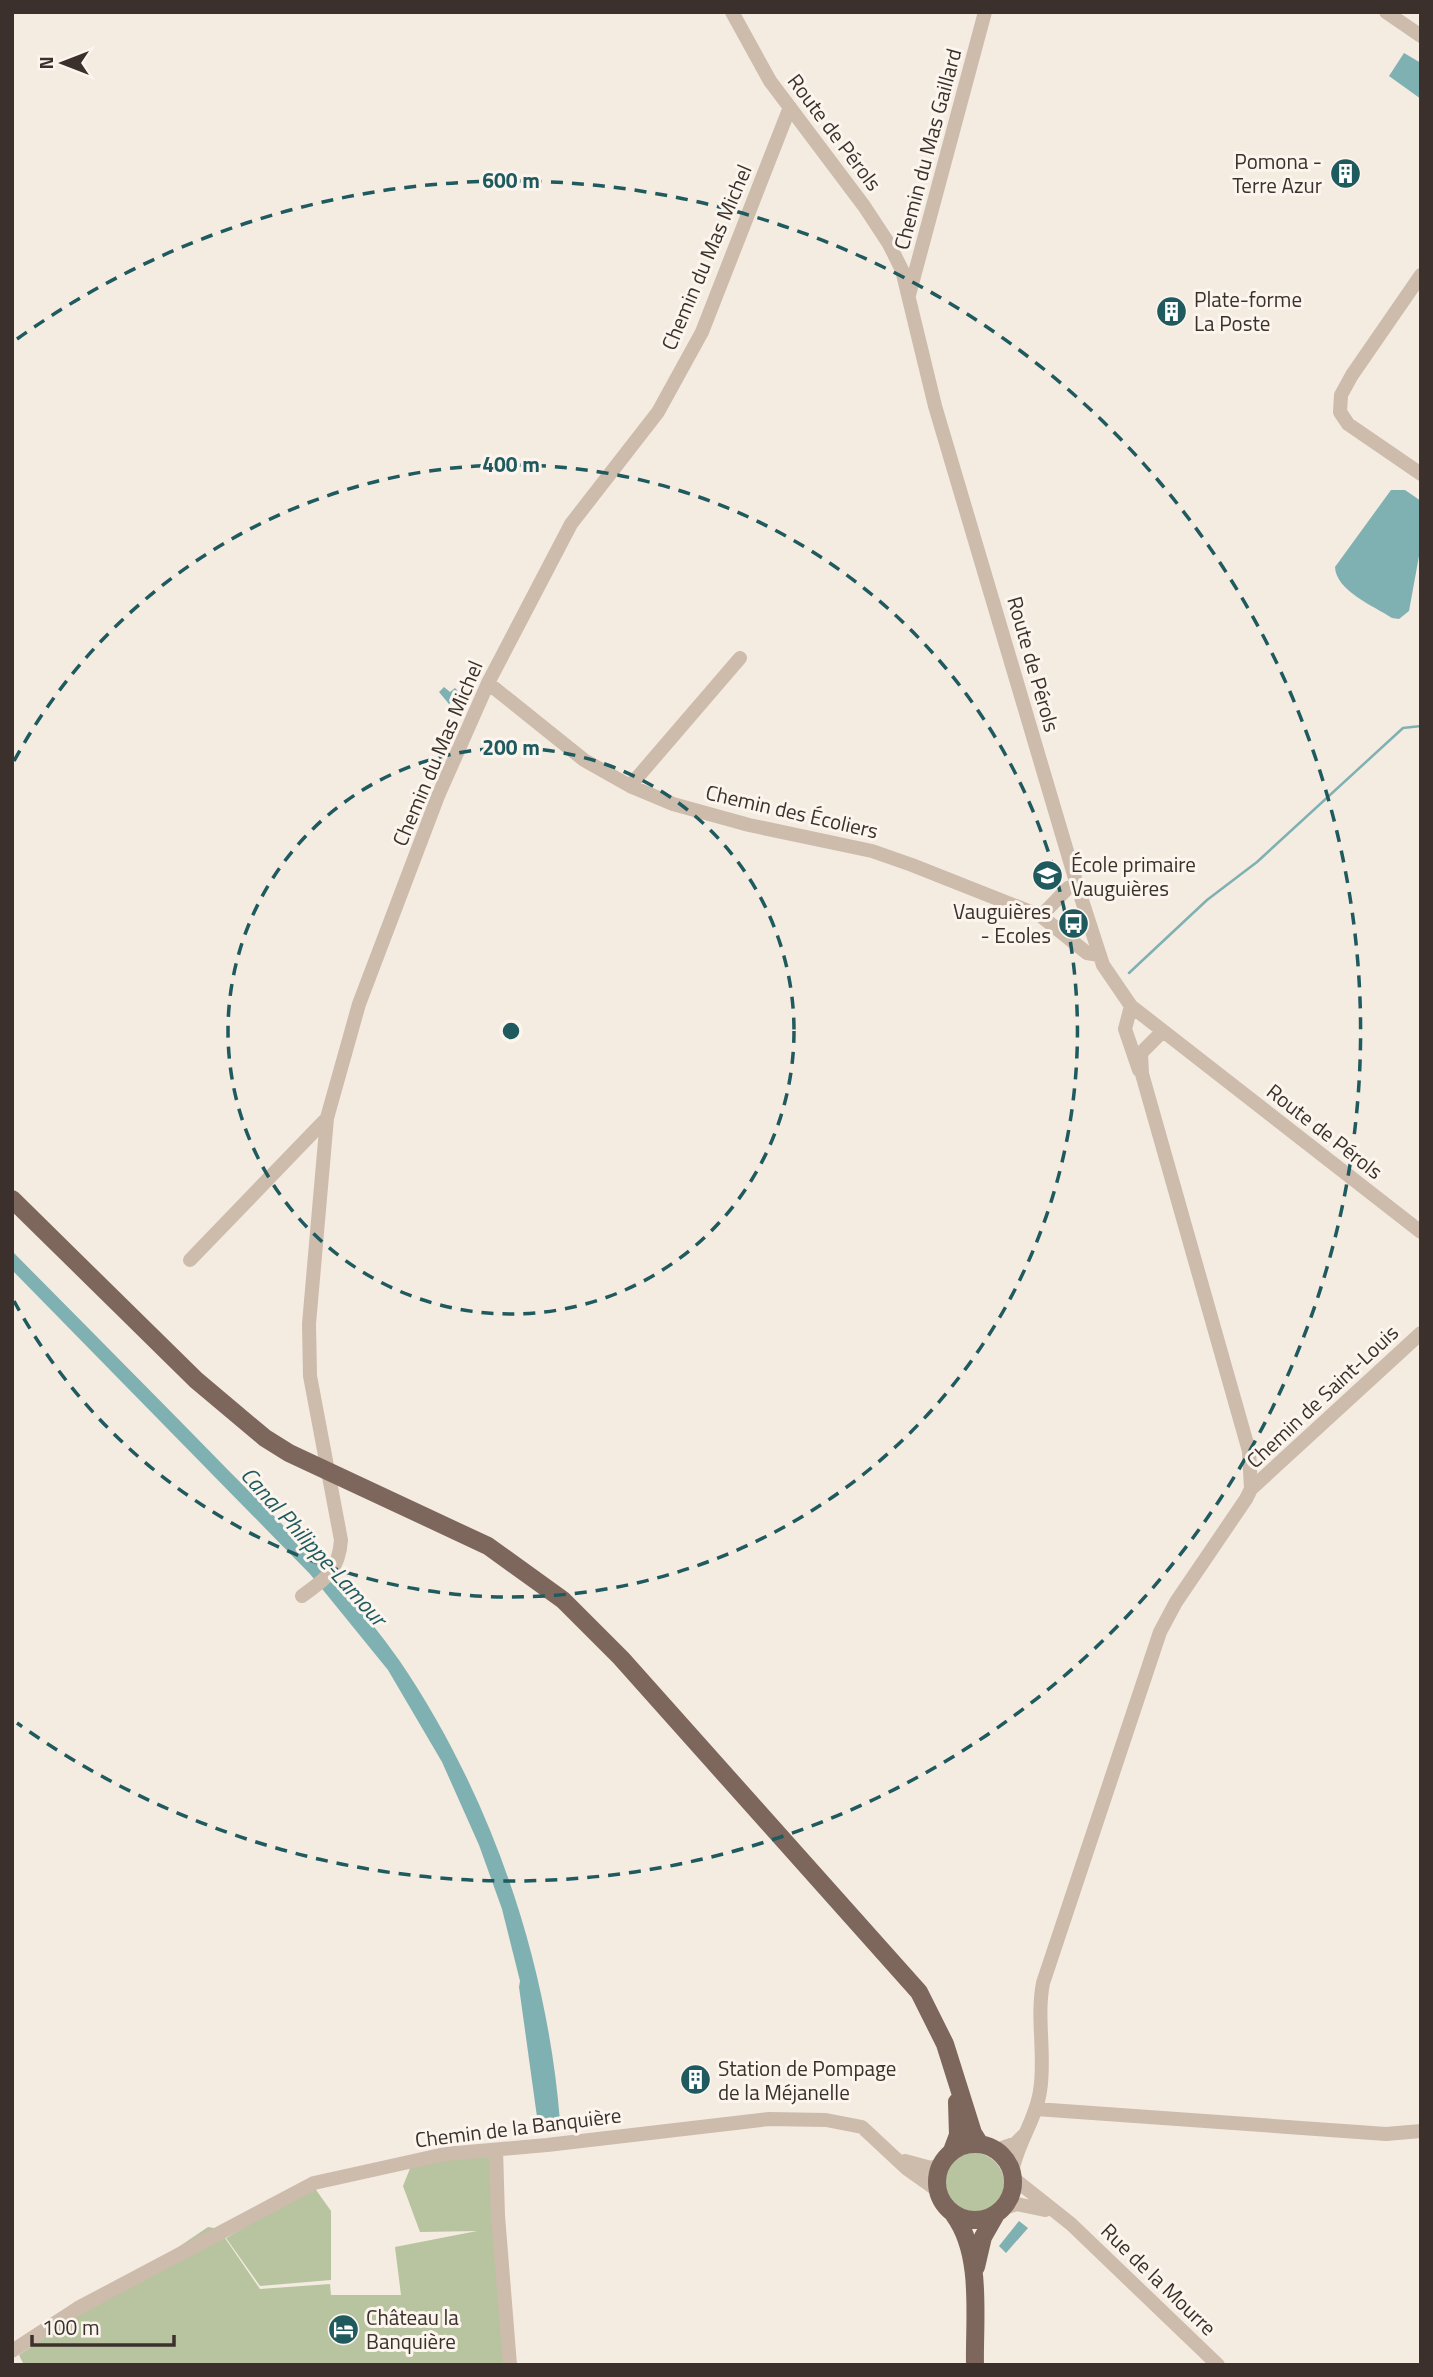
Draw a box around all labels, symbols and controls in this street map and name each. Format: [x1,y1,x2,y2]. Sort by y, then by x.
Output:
north arrow [28,28,98,98]
street label: Chemin du Mas Gaillard [885,45,969,253]
text: N [31,56,60,70]
street label: Route de Pérols [780,67,890,197]
place label: Pomona - Terre Azur [1232,145,1322,201]
building icon: Pomona - Terre Azur [1328,156,1362,190]
street label: Chemin du Mas Michel [652,159,760,355]
text: 600 m [482,164,540,196]
place label: Plate-forme La Poste [1194,283,1302,339]
building icon: Plate-forme La Poste [1154,294,1188,328]
text: 400 m [482,448,540,480]
street label: Route de Pérols [999,592,1069,736]
street label: Chemin du Mas Michel [383,655,491,851]
text: 200 m [482,731,540,763]
street label: Chemin des Écoliers [703,776,881,846]
place label: École primaire Vauguières [1071,848,1196,904]
school or university icon: École primaire Vauguières [1031,859,1065,893]
place label: Vauguières - Ecoles [953,895,1051,951]
bus stop icon: Vauguières - Ecoles [1057,906,1091,940]
centre of rings [499,1019,523,1043]
street label: Route de Pérols [1260,1075,1390,1187]
street label: Chemin de Saint-Louis [1239,1317,1405,1475]
water label: Canal Philippe-Lamour [233,1458,397,1636]
place label: Station de Pompage de la Méjanelle [718,2052,896,2108]
building icon: Station de Pompage de la Méjanelle [678,2063,712,2097]
street label: Chemin de la Banquière [413,2098,623,2156]
street label: Rue de la Mourre [1094,2215,1224,2343]
place label: Château la Banquière [366,2301,459,2357]
scale bar [32,2304,173,2348]
text: 100 m [42,2311,99,2343]
hotel icon: Château la Banquière [326,2312,360,2346]

